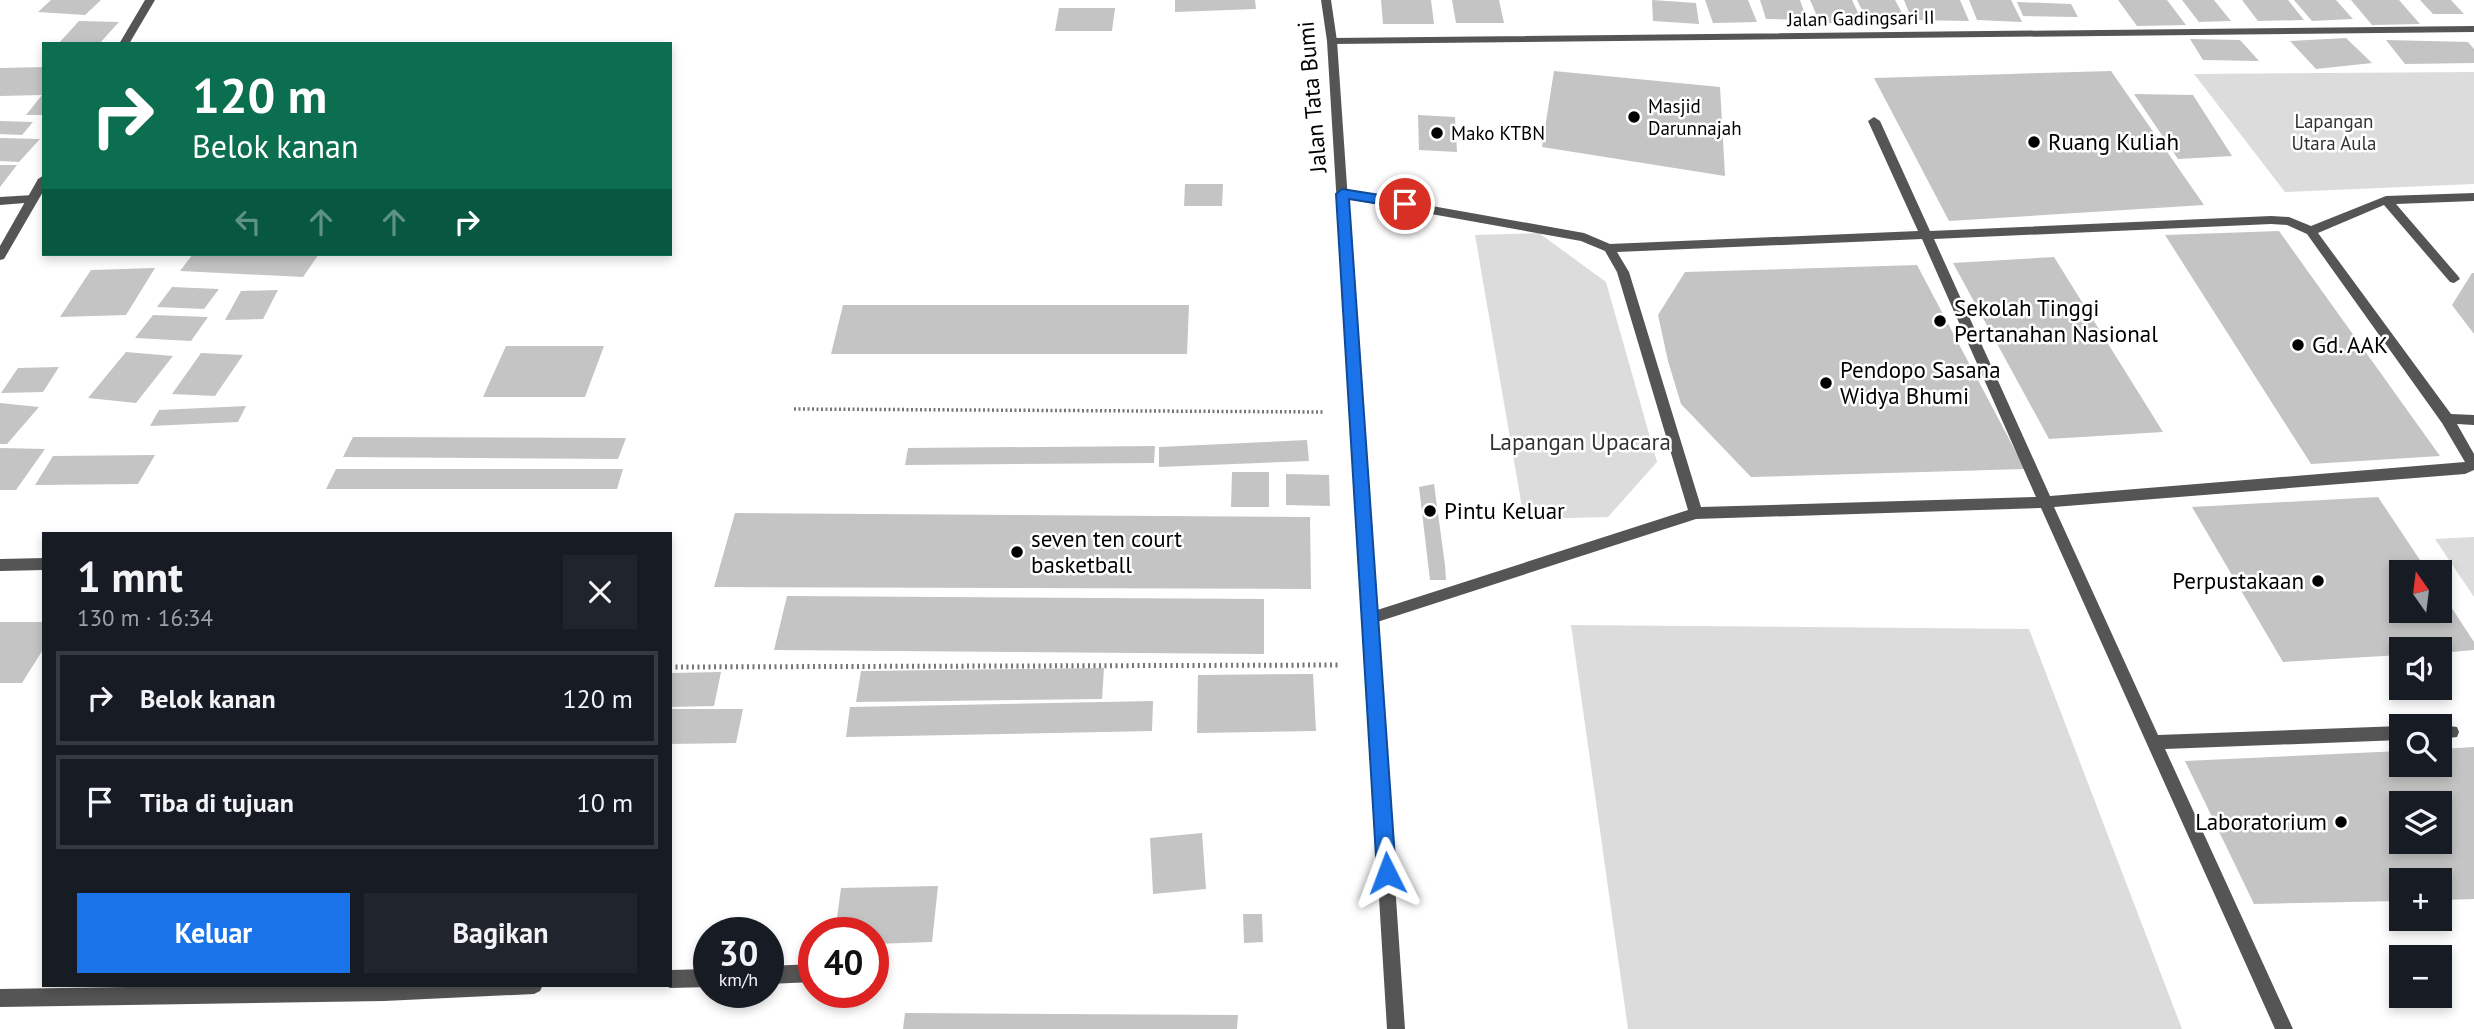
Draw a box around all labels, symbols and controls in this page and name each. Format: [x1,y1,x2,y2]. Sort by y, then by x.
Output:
street label: Jalan Gadingsari II [1786,5,1935,31]
street label: Jalan Tata Bumi [1290,20,1333,175]
text: 120 m [192,63,327,127]
icon: right [77,70,168,161]
place label: Masjid Darunnajah [1648,94,1742,140]
marker: Masjid Darunnajah [1626,109,1642,125]
park label: Lapangan Utara Aula [2292,109,2376,155]
place label: Mako KTBN [1451,121,1545,145]
text: Belok kanan [192,125,358,167]
marker: Mako KTBN [1429,125,1445,141]
place label: Ruang Kuliah [2048,127,2179,156]
marker: Ruang Kuliah [2026,134,2042,150]
pin [1375,174,1435,234]
icon: arrive [1386,185,1424,223]
icon: left [229,203,267,241]
icon: ahead [302,203,340,241]
icon: ahead [375,203,413,241]
icon: right [448,203,486,241]
place label: Sekolah Tinggi Pertanahan Nasional [1954,293,2158,348]
marker: Sekolah Tinggi Pertanahan Nasional [1932,313,1948,329]
place label: Gd. AAK [2312,330,2388,359]
marker: Gd. AAK [2290,337,2306,353]
place label: Pendopo Sasana Widya Bhumi [1840,355,2001,410]
marker: Pendopo Sasana Widya Bhumi [1818,375,1834,391]
park label: Lapangan Upacara [1489,427,1671,456]
place label: Pintu Keluar [1444,496,1565,525]
marker: Pintu Keluar [1422,503,1438,519]
place label: seven ten court basketball [1031,524,1182,579]
marker: seven ten court basketball [1009,544,1025,560]
text: 1 mnt [77,549,183,604]
button: close [563,555,637,629]
north arrow [2389,560,2452,623]
map controls [2389,560,2452,1008]
place label: Perpustakaan [2172,566,2304,595]
marker: Perpustakaan [2310,573,2326,589]
text: 130 m · 16:34 [77,603,213,632]
button: sound [2389,637,2452,700]
icon: right [81,679,119,717]
text: Belok kanan [140,682,276,715]
text: 120 m [562,682,633,715]
button: search [2389,714,2452,777]
icon: arrive [81,783,119,821]
text: Tiba di tujuan [140,786,294,819]
text: 10 m [577,786,633,819]
button: layers [2389,791,2452,854]
place label: Laboratorium [2195,807,2327,836]
marker: Laboratorium [2333,814,2349,830]
position arrow [1350,836,1424,910]
button: + [2389,868,2452,931]
button: Keluar [77,893,350,973]
button: Bagikan [364,893,637,973]
speed limit sign: 40 [798,917,889,1008]
text: 30 [719,930,758,976]
button: − [2389,945,2452,1008]
text: km/h [719,968,758,991]

